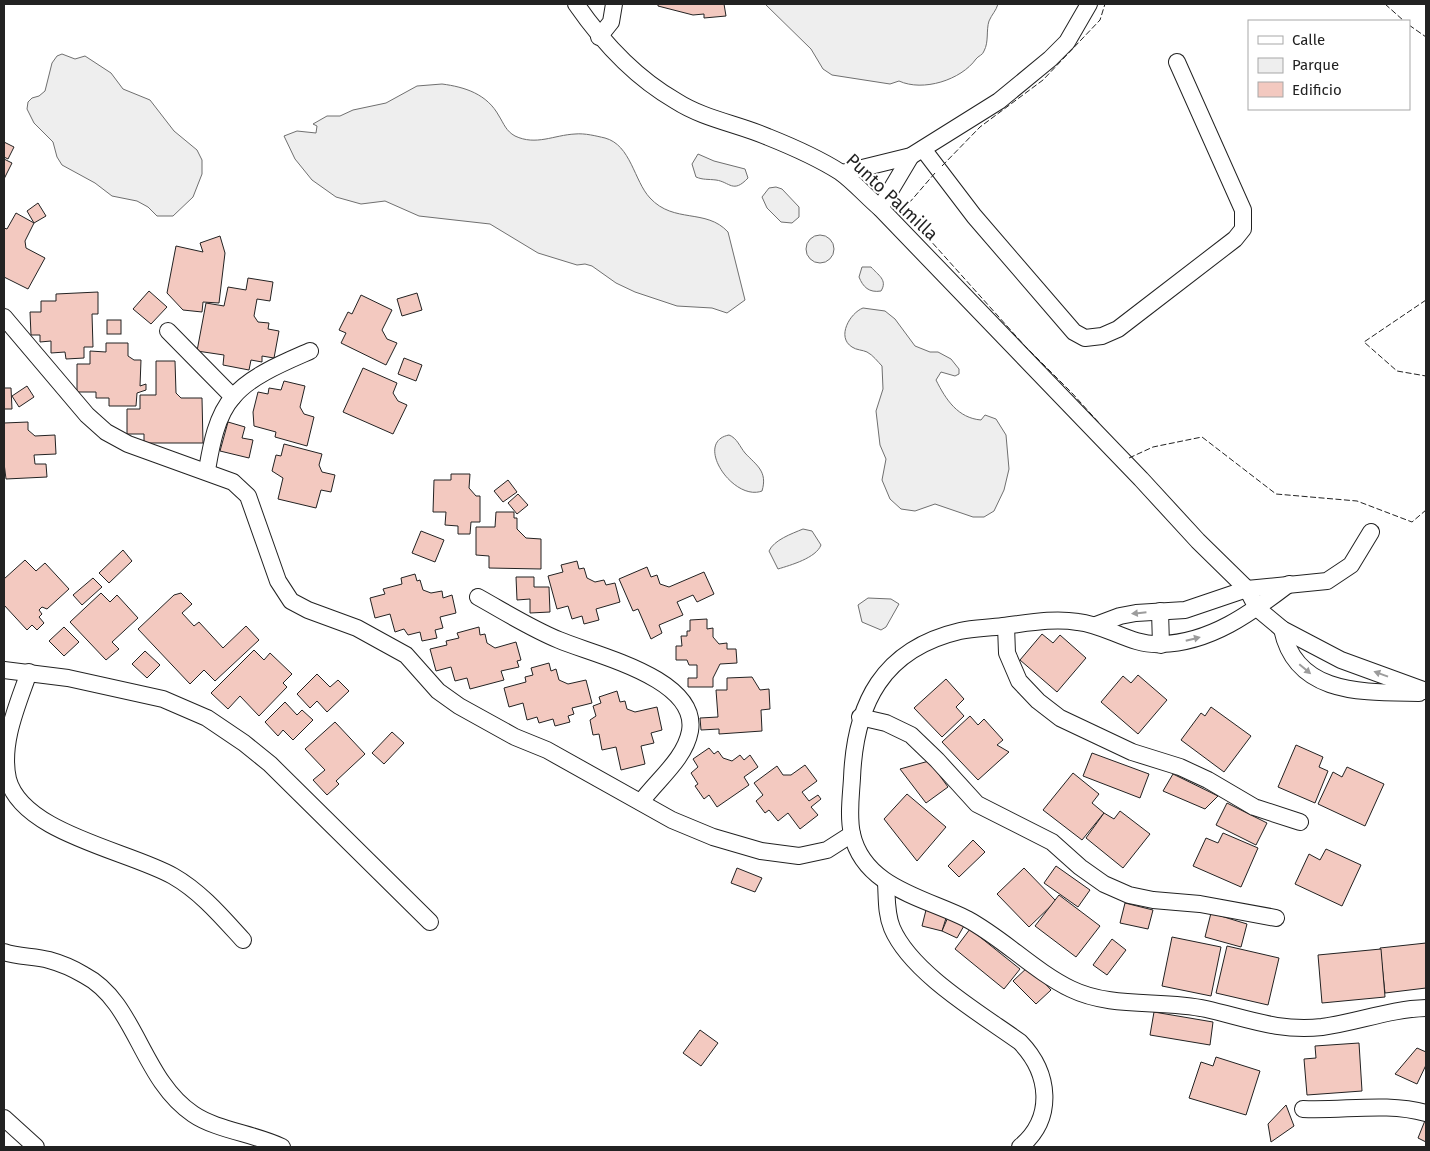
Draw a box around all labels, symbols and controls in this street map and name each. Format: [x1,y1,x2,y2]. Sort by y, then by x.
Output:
legend [1248,20,1410,110]
text: Calle [1292,31,1325,49]
text: Parque [1292,56,1339,74]
text: Edificio [1292,81,1342,99]
street label: Punto Palmilla [841,149,943,245]
one-way arrow [1130,609,1146,617]
one-way arrow [1186,635,1201,643]
one-way arrow [1299,664,1312,675]
one-way arrow [1373,670,1388,677]

